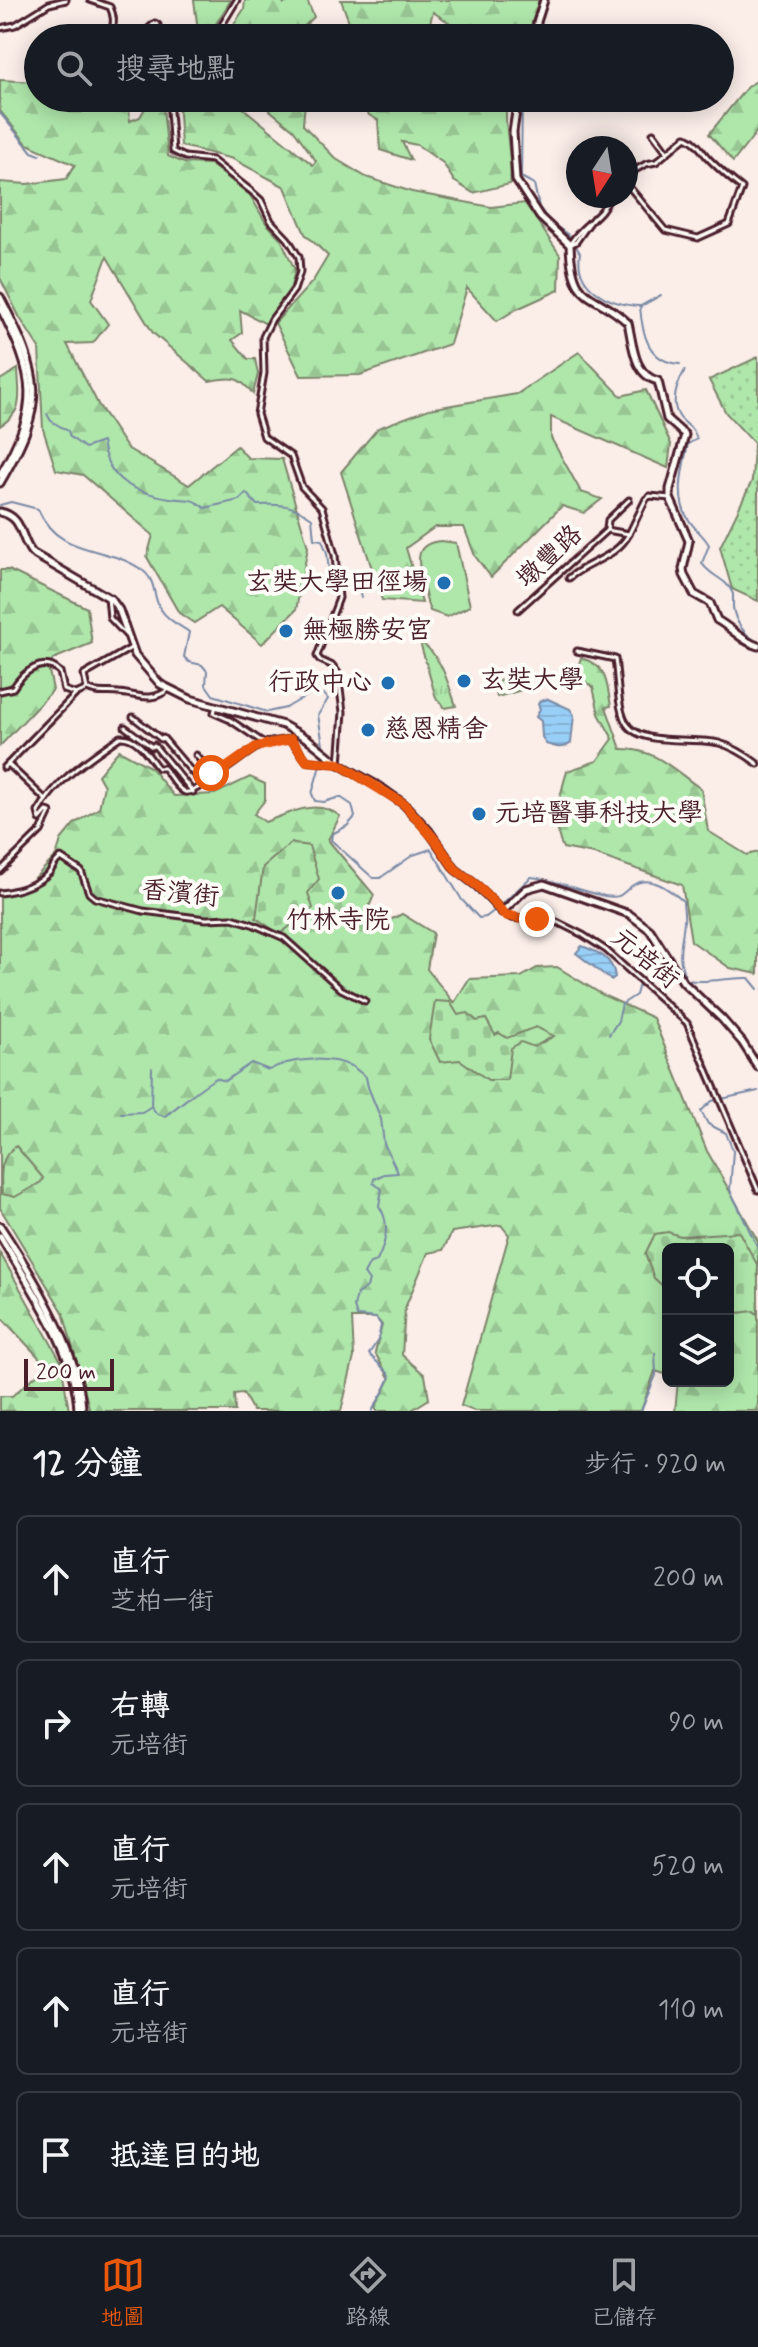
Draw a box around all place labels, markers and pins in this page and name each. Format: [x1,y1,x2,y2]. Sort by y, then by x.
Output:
place label: 玄奘大學田徑場 [246,566,428,600]
marker: 玄奘大學田徑場 [435,574,453,592]
place label: 無極勝安宮 [302,614,432,648]
marker: 無極勝安宮 [277,622,295,640]
place label: 玄奘大學 [480,664,584,698]
place label: 行政中心 [268,666,372,700]
marker: 玄奘大學 [455,672,473,690]
marker: 行政中心 [379,674,397,692]
place label: 慈恩精舍 [384,713,488,747]
marker: 慈恩精舍 [359,721,377,739]
place label: 元培醫事科技大學 [495,797,703,831]
marker: 元培醫事科技大學 [470,805,488,823]
marker: 竹林寺院 [329,884,347,902]
place label: 竹林寺院 [286,904,390,938]

